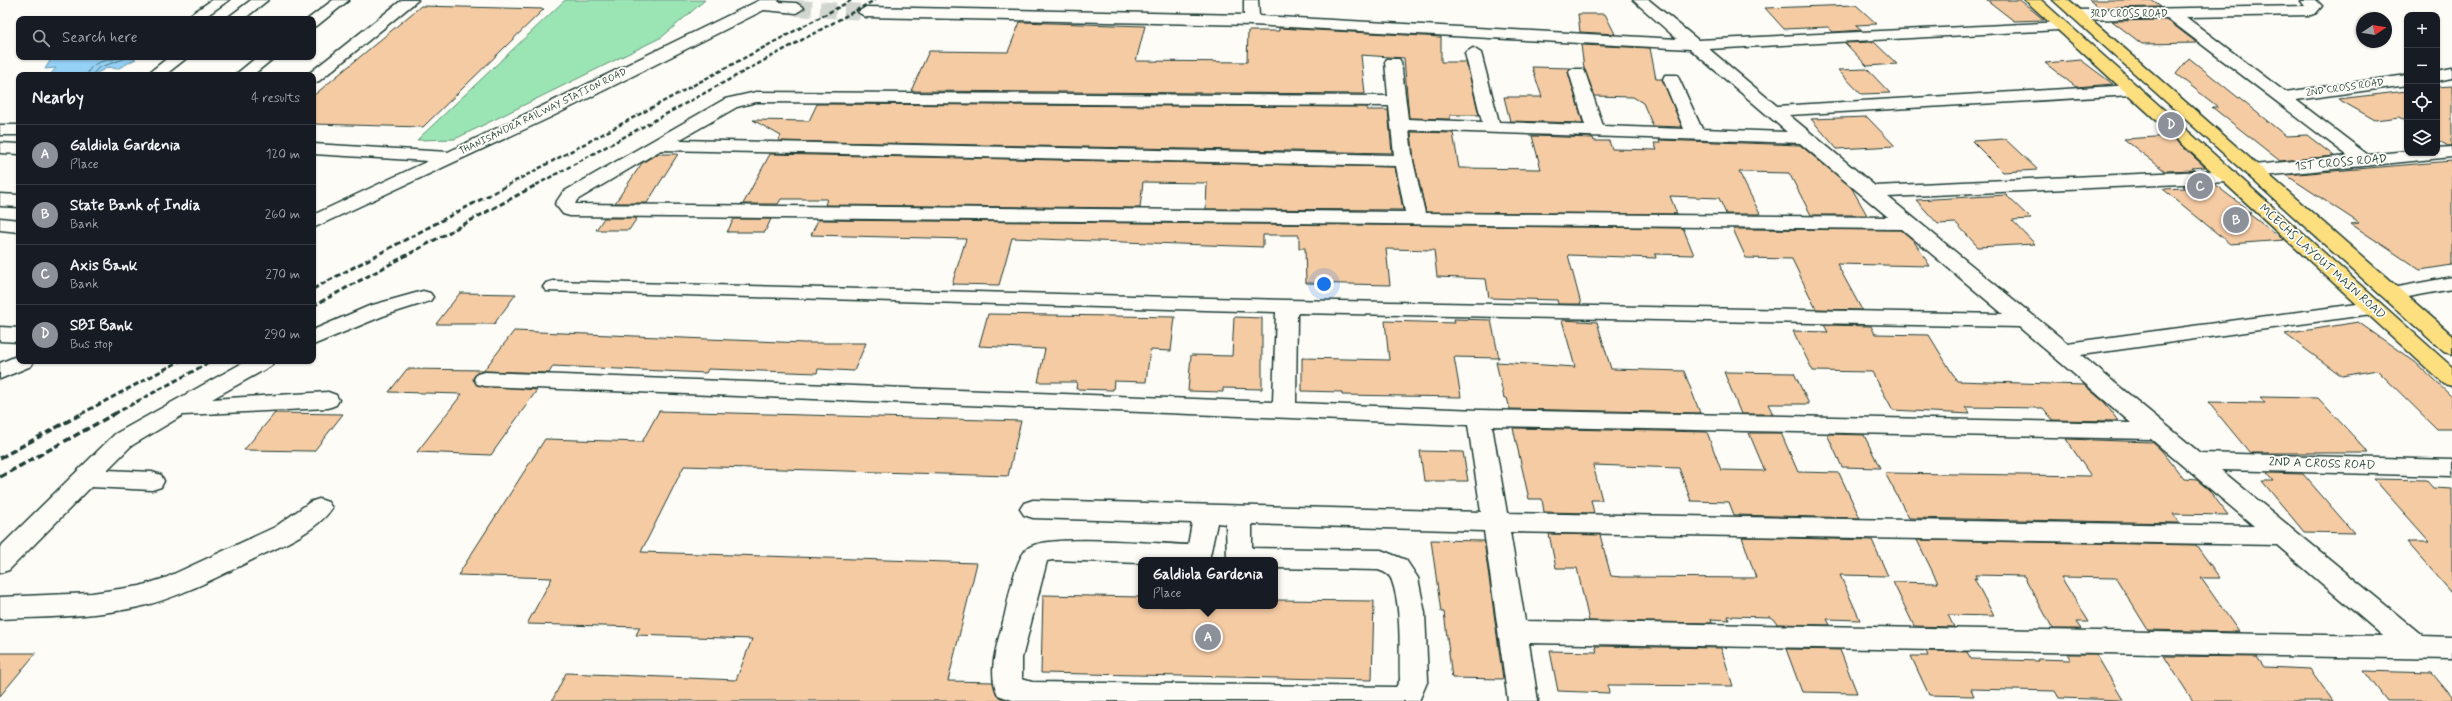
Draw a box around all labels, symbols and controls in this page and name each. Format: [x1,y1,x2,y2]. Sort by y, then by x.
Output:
street label: 3RD CROSS ROAD [2090,8,2168,21]
north arrow [2356,12,2392,48]
map controls [2404,12,2440,156]
button: + [2404,12,2440,48]
search box [16,16,316,60]
icon: search [30,27,52,49]
text: Search here [62,28,138,48]
button: − [2404,48,2440,84]
street label: THANISANDRA RAILWAY STATION ROAD [457,65,629,158]
street label: 2ND CROSS ROAD [2305,76,2385,100]
button: locate [2404,84,2440,120]
text: Nearby [32,87,84,109]
text: 4 results [251,90,300,107]
pin: D [2158,110,2184,140]
button: layers [2404,120,2440,156]
text: Galdiola Gardenia [70,136,180,156]
text: A [41,146,49,163]
text: 120 m [266,146,300,163]
street label: 1ST CROSS ROAD [2294,151,2388,175]
text: Place [70,156,99,173]
pin: C [2187,171,2213,201]
text: State Bank of India [70,196,201,216]
street label: MCECHS LAYOUT MAIN ROAD [2255,201,2389,323]
pin: B [2223,205,2249,235]
text: B [41,206,49,223]
text: 260 m [265,206,300,223]
text: Bank [70,216,99,233]
text: Axis Bank [70,256,138,276]
text: C [40,266,50,283]
text: 270 m [265,266,300,283]
your location [1314,274,1334,294]
text: Bank [70,276,99,293]
text: SBI Bank [70,316,133,336]
text: D [41,326,49,343]
text: 290 m [264,326,300,343]
text: Bus stop [70,336,113,353]
street label: 2ND A CROSS ROAD [2268,454,2376,474]
popup [1138,557,1278,609]
text: Galdiola Gardenia [1153,565,1263,585]
text: Place [1153,585,1181,602]
pin: A [1195,622,1221,652]

